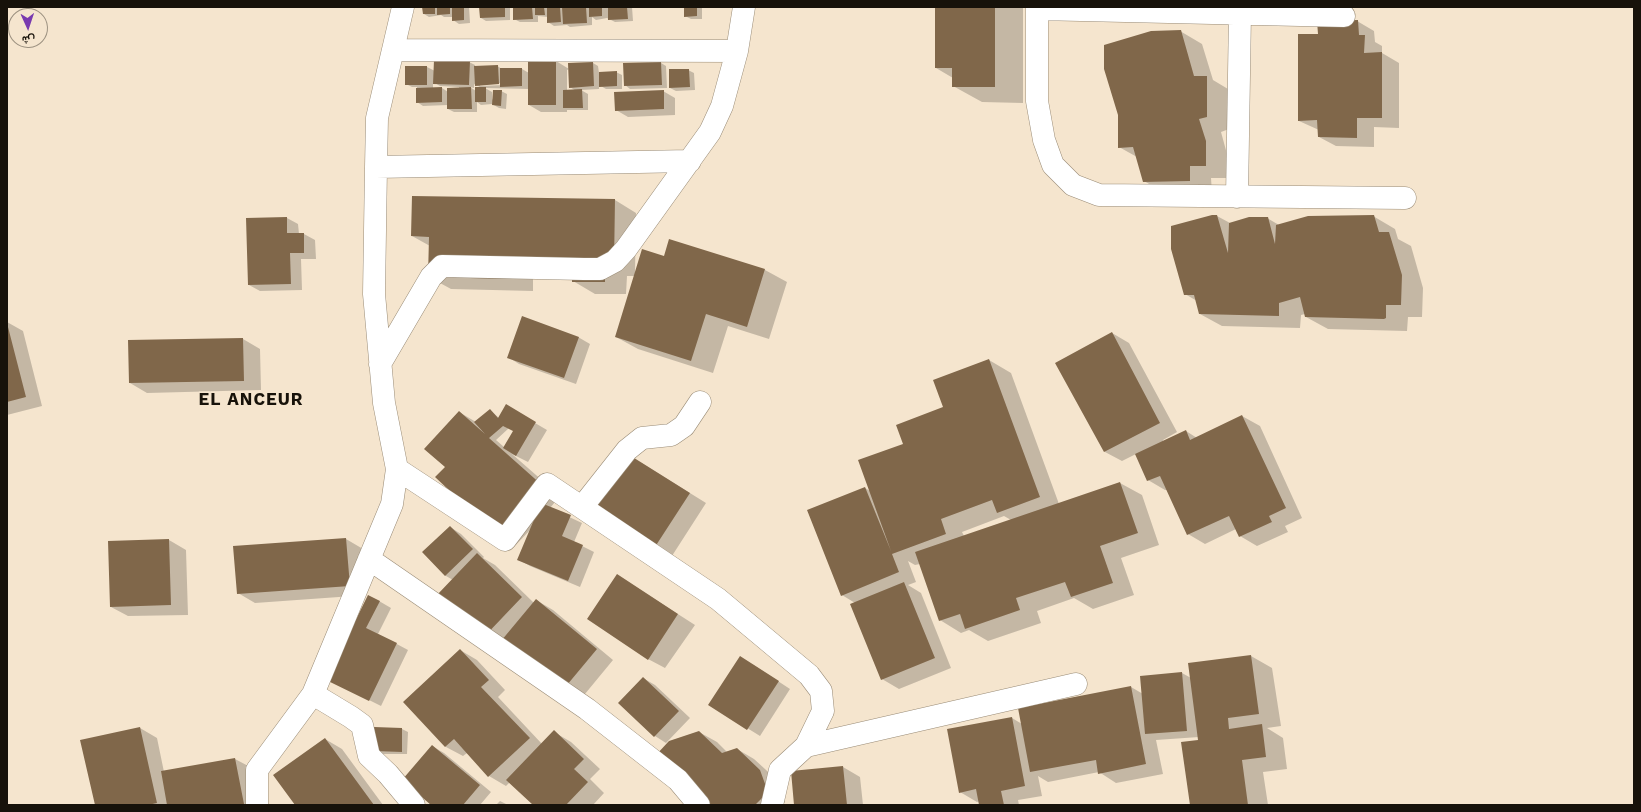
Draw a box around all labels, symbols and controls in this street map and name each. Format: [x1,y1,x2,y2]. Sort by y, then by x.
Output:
north arrow [8,8,48,48]
text: ش [22,33,36,46]
district label: EL ANCEUR [198,390,304,410]

